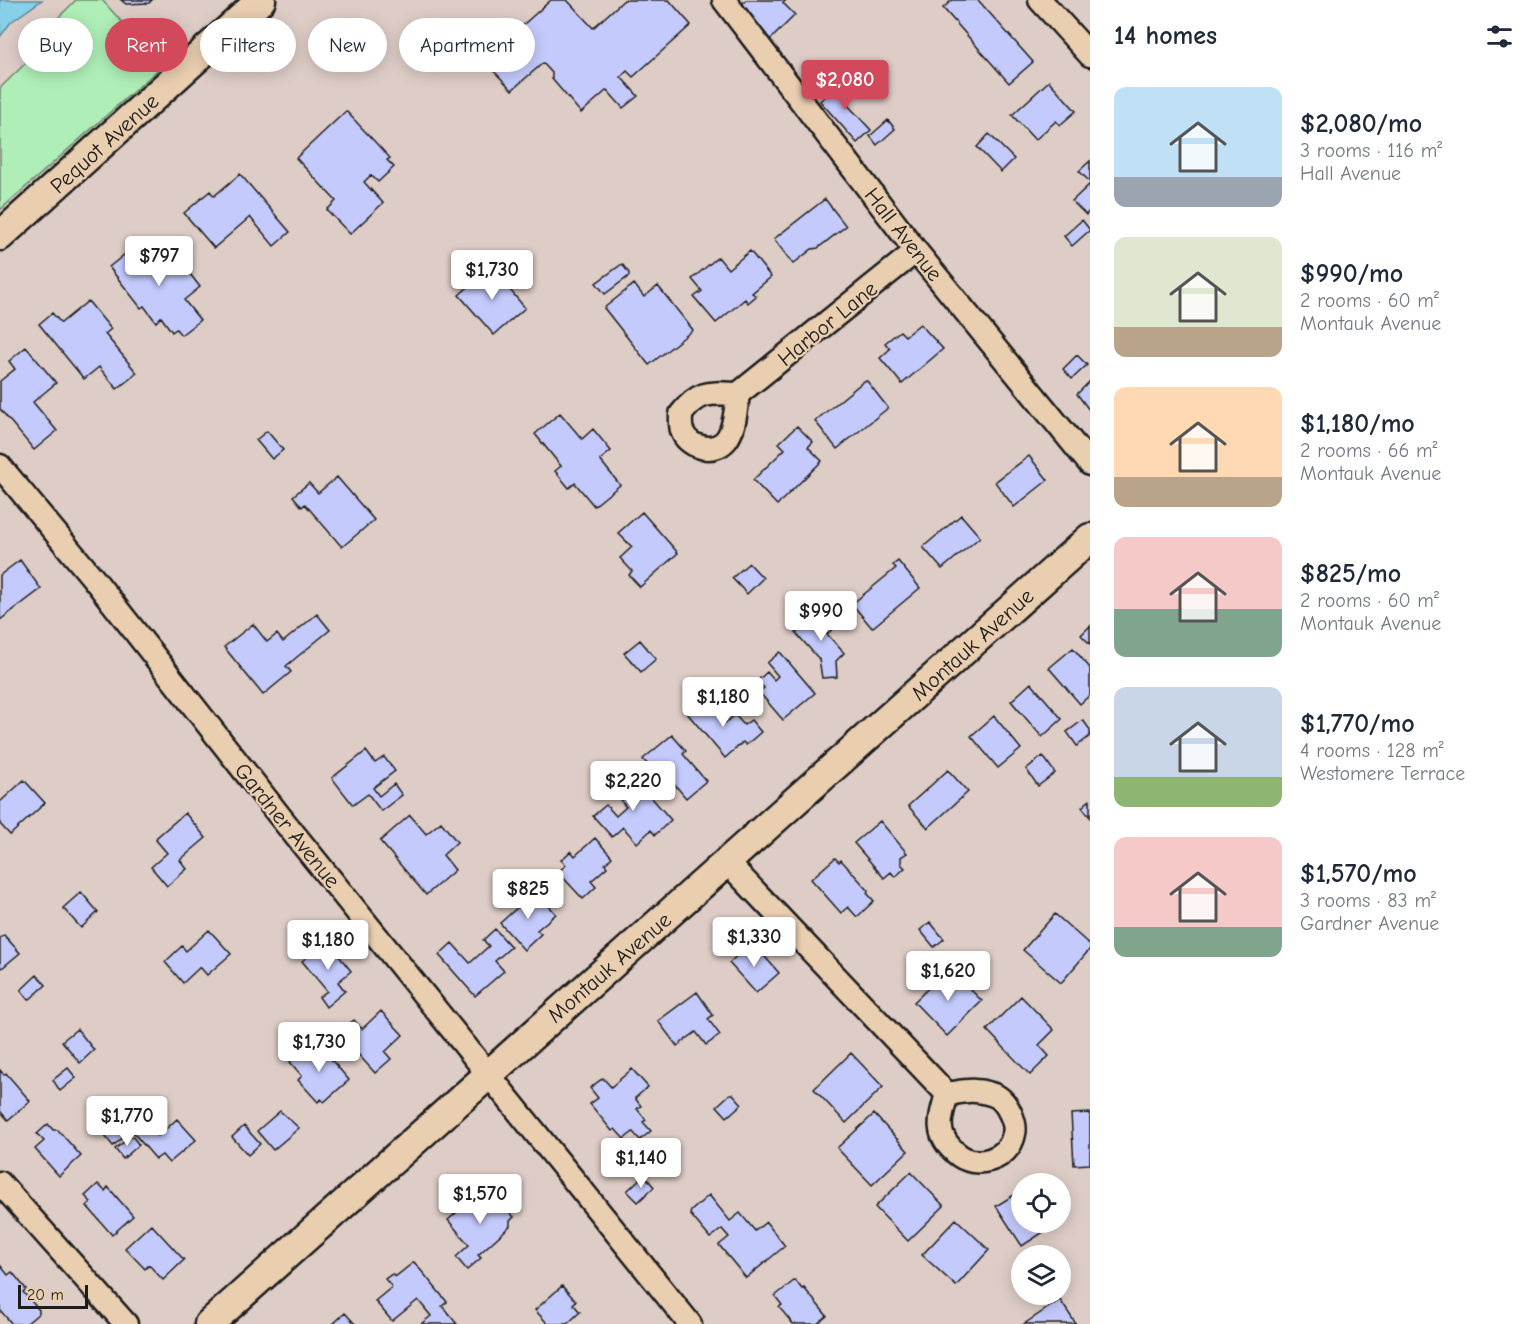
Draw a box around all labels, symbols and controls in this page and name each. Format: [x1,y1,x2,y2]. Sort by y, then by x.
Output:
chip: Buy [18,18,93,72]
chip: Rent [105,18,188,72]
chip: Filters [200,18,296,72]
chip: New [308,18,387,72]
chip: Apartment [399,18,535,72]
icon: filters [1483,20,1516,53]
text: 14 homes [1114,21,1217,51]
pin: $2,080 [796,60,894,111]
text: $2,080 [816,68,874,91]
street label: Pequot Avenue [45,88,164,199]
text: $2,080/mo [1300,109,1422,139]
icon: home [1162,111,1234,183]
text: 3 rooms · 116 m² [1300,139,1442,162]
text: Hall Avenue [1300,162,1401,185]
street label: Hall Avenue [859,183,948,286]
pin: $797 [123,236,195,287]
text: $797 [139,244,179,267]
pin: $1,730 [443,250,541,301]
text: $1,730 [465,258,519,281]
text: $990/mo [1300,259,1403,289]
icon: home [1162,261,1234,333]
street label: Harbor Lane [773,276,883,372]
text: 2 rooms · 60 m² [1300,289,1439,312]
text: Montauk Avenue [1300,312,1441,335]
text: $1,180/mo [1300,409,1415,439]
icon: home [1162,411,1234,483]
text: 2 rooms · 66 m² [1300,439,1438,462]
text: Montauk Avenue [1300,462,1441,485]
text: $825/mo [1300,559,1401,589]
icon: home [1162,561,1234,633]
street label: Montauk Avenue [906,583,1039,706]
text: 2 rooms · 60 m² [1300,589,1439,612]
pin: $990 [785,591,857,642]
text: $990 [799,599,843,622]
text: Montauk Avenue [1300,612,1441,635]
pin: $1,180 [674,677,772,728]
text: $1,180 [696,685,750,708]
text: $1,770/mo [1300,709,1415,739]
icon: home [1162,711,1234,783]
text: 4 rooms · 128 m² [1300,739,1444,762]
street label: Gardner Avenue [229,758,346,893]
pin: $2,220 [584,761,682,812]
text: Westomere Terrace [1300,762,1465,785]
text: $2,220 [604,769,662,792]
text: $1,570/mo [1300,859,1417,889]
icon: home [1162,861,1234,933]
pin: $825 [492,869,564,920]
text: $825 [507,877,549,900]
text: 3 rooms · 83 m² [1300,889,1436,912]
street label: Montauk Avenue [542,907,677,1029]
text: Gardner Avenue [1300,912,1439,935]
pin: $1,330 [705,917,803,968]
pin: $1,180 [279,920,377,971]
text: $1,330 [727,925,781,948]
text: $1,180 [301,928,355,951]
pin: $1,620 [899,951,997,1002]
text: $1,620 [920,959,976,982]
pin: $1,730 [270,1022,368,1073]
text: $1,730 [292,1030,346,1053]
pin: $1,770 [78,1096,176,1147]
text: $1,770 [100,1104,154,1127]
pin: $1,140 [592,1138,690,1189]
text: $1,140 [615,1146,667,1169]
map controls [1011,1173,1071,1305]
button: locate [1011,1173,1071,1233]
pin: $1,570 [431,1174,529,1225]
text: $1,570 [453,1182,507,1205]
button: layers [1011,1245,1071,1305]
scale bar [18,1282,88,1310]
text: 20 m [27,1286,64,1304]

